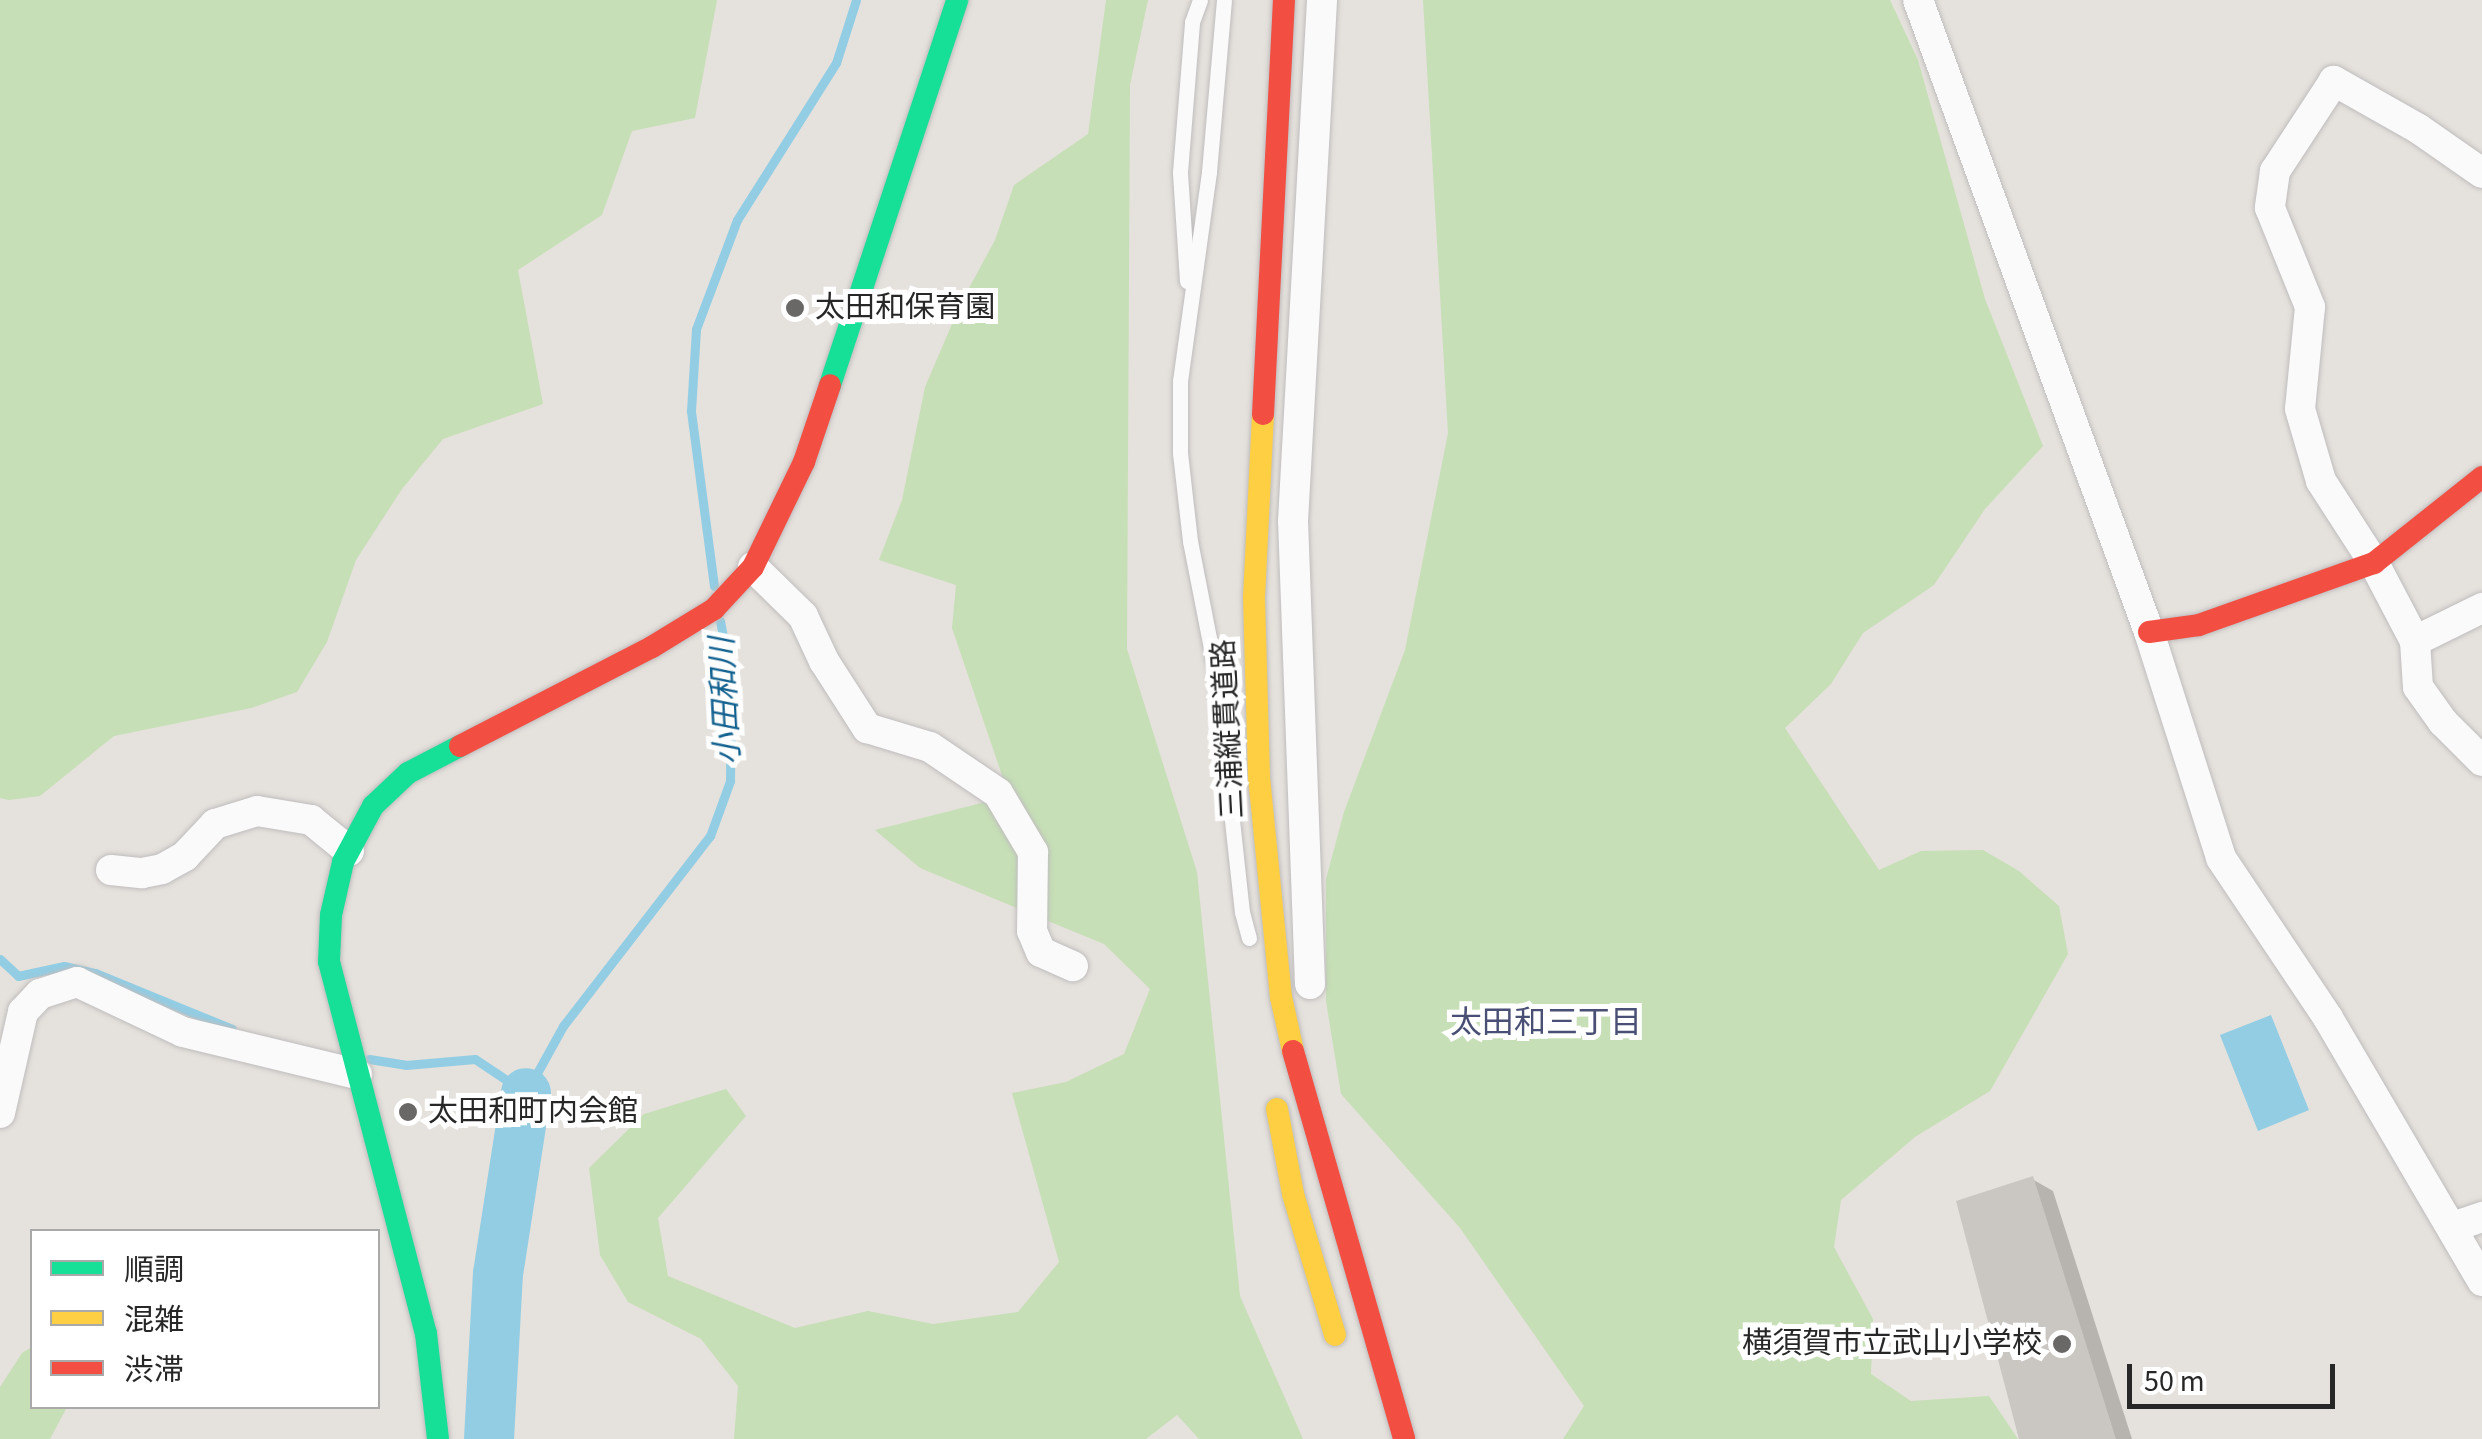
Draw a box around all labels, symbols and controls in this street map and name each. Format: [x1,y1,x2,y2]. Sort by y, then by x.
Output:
place label: 太田和保育園 [815,290,995,326]
marker: 太田和保育園 [784,297,806,319]
water label: 小田和川 [703,636,749,766]
street label: 三浦縦貫道路 [1206,638,1252,820]
district label: 太田和三丁目 [1450,1004,1642,1042]
place label: 太田和町内会館 [428,1094,638,1130]
marker: 太田和町内会館 [397,1101,419,1123]
legend [30,1229,380,1409]
text: 順調 [124,1249,184,1292]
text: 混雑 [124,1299,184,1342]
place label: 横須賀市立武山小学校 [1742,1326,2042,1362]
marker: 横須賀市立武山小学校 [2051,1333,2073,1355]
scale bar [2132,1344,2340,1406]
text: 渋滞 [124,1349,184,1392]
text: 50 m [2144,1360,2205,1403]

